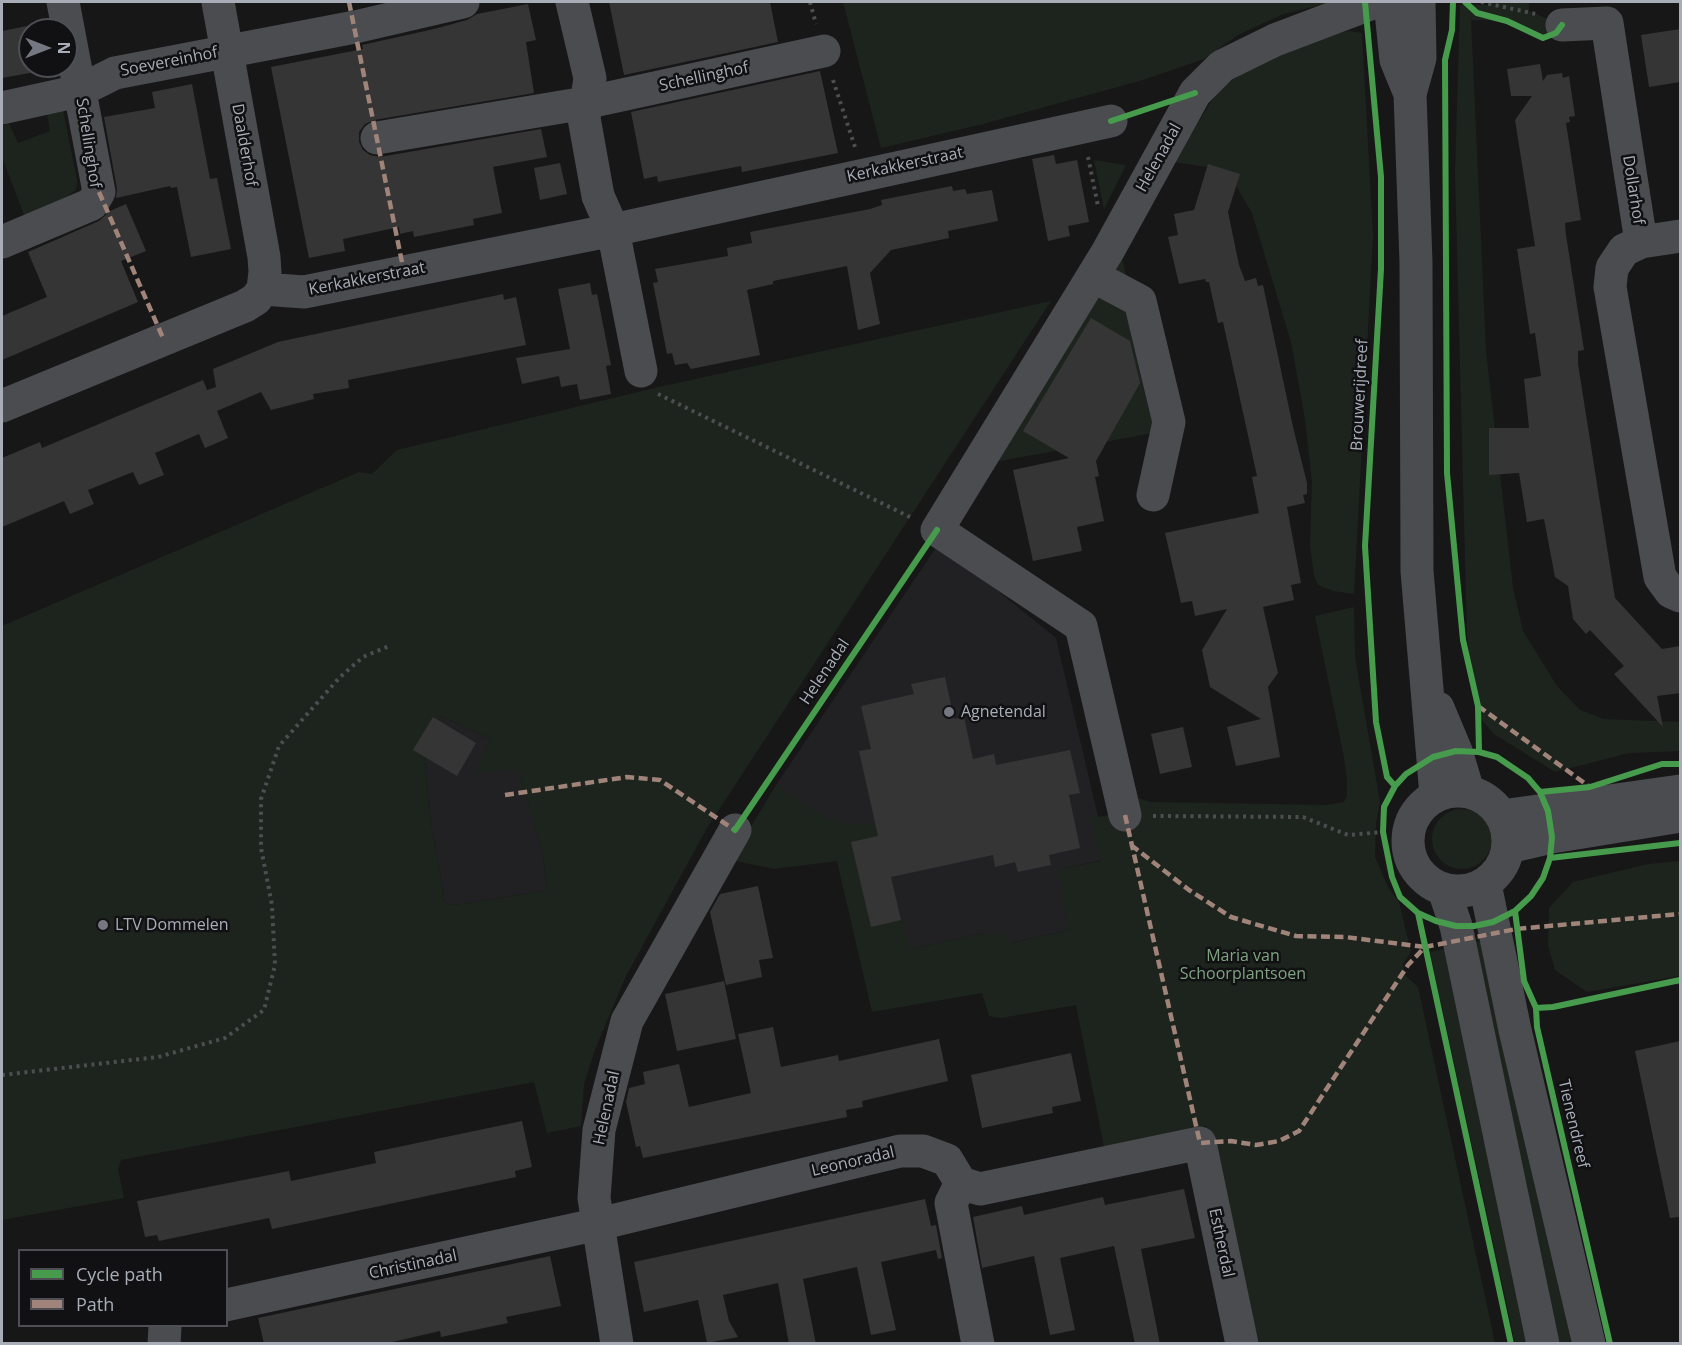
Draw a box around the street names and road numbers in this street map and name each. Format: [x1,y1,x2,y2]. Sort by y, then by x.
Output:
street label: Soevereinhof [119,43,219,81]
street label: Schellinghof [658,58,750,96]
street label: Schellinghof [71,97,105,189]
street label: Daalderhof [227,102,261,188]
street label: Helenadal [1132,120,1186,196]
street label: Kerkakkerstraat [845,143,965,187]
street label: Dollarhof [1618,154,1648,226]
street label: Kerkakkerstraat [307,258,427,300]
street label: Brouwerijdreef [1347,339,1373,451]
street label: Helenadal [796,635,854,709]
street label: Helenadal [590,1069,624,1147]
street label: Tienendreef [1554,1078,1592,1170]
street label: Leonoradal [810,1143,896,1181]
street label: Estherdal [1204,1207,1238,1279]
street label: Christinadal [367,1246,459,1284]

